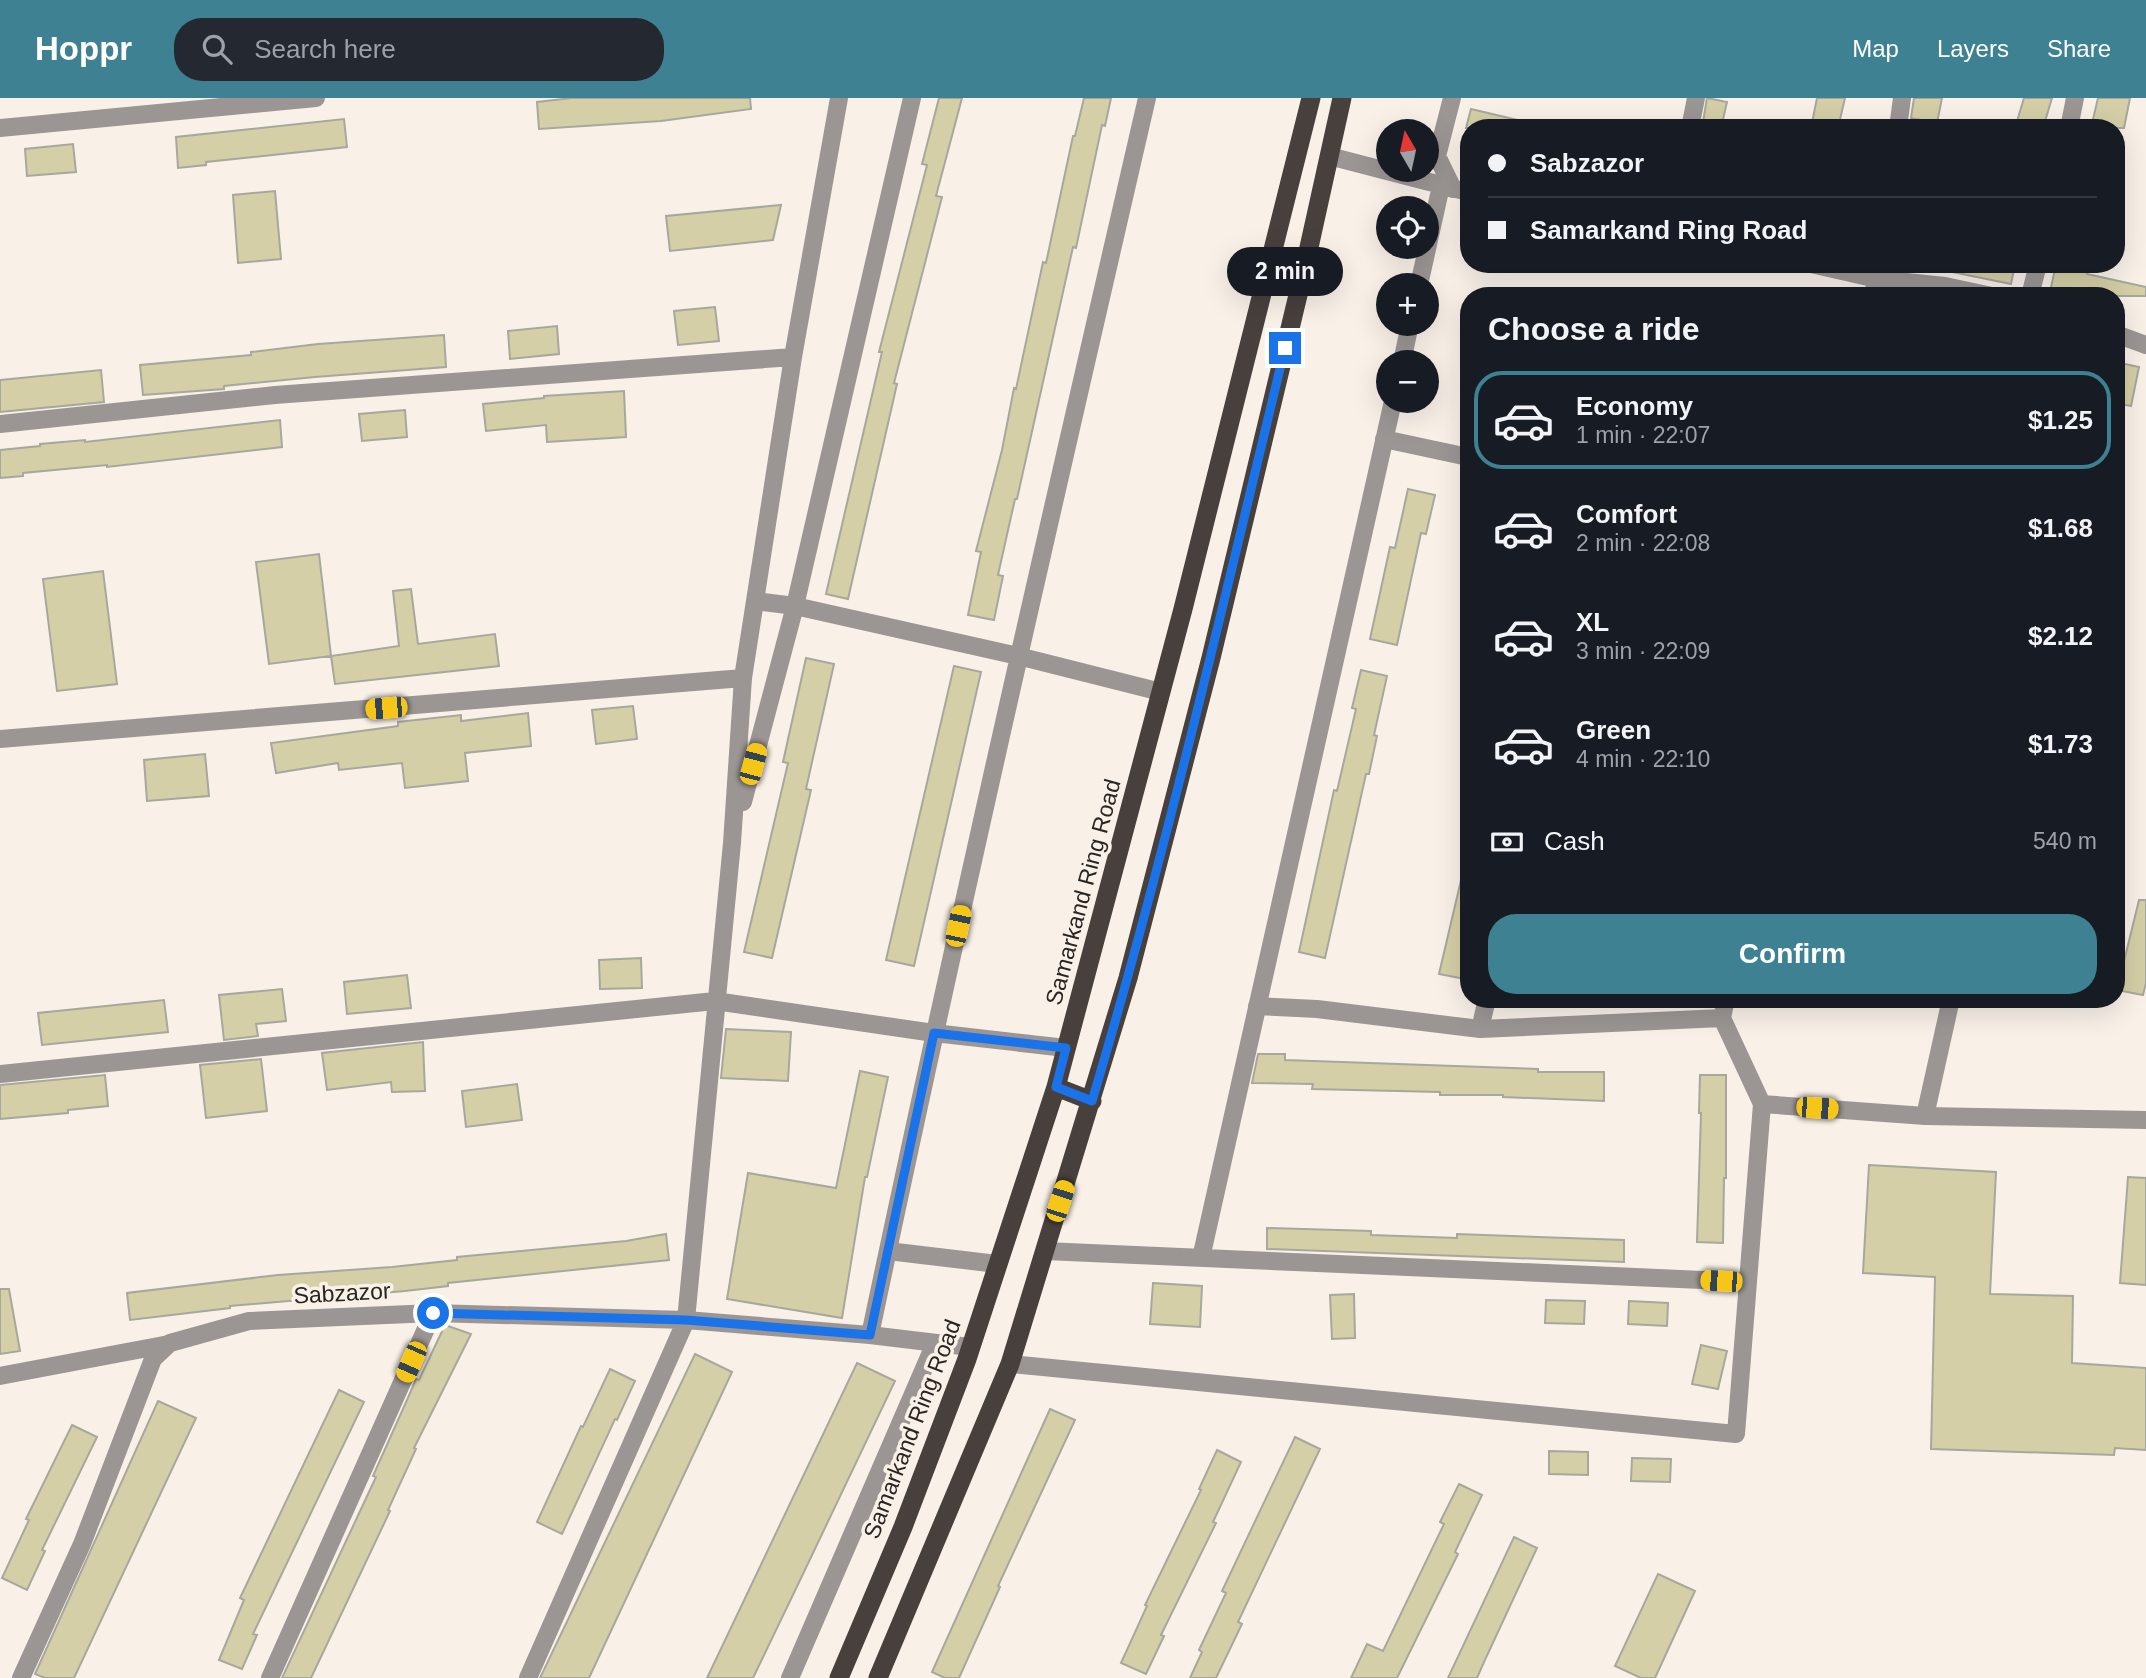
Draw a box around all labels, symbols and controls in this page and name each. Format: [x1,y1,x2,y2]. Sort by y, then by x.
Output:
search box [174,18,664,81]
text: Hoppr [35,30,132,67]
icon: search [198,30,236,68]
text: Search here [254,34,396,64]
text: Map [1852,35,1899,62]
text: Layers [1937,35,2009,62]
text: Share [2047,35,2111,62]
north arrow [1376,119,1438,182]
map controls [1376,119,1439,413]
text: Sabzazor [1530,148,1644,178]
button: locate [1376,196,1439,259]
text: Samarkand Ring Road [1530,215,1807,245]
callout: 2 min [1227,246,1343,296]
text: 2 min [1255,258,1315,284]
button: + [1376,273,1439,336]
text: Choose a ride [1488,311,1700,347]
route end [1269,332,1301,364]
button: − [1376,350,1439,413]
icon: car [1492,389,1555,452]
text: Economy [1576,391,1693,421]
text: $1.25 [2028,405,2093,435]
text: 1 min · 22:07 [1576,422,1710,448]
icon: car [1492,497,1555,560]
text: Comfort [1576,499,1677,529]
text: $1.68 [2028,513,2093,543]
text: 2 min · 22:08 [1576,530,1710,556]
icon: car [1492,605,1555,668]
text: XL [1576,607,1609,637]
text: $2.12 [2028,621,2093,651]
text: 3 min · 22:09 [1576,638,1710,664]
car [365,696,408,720]
icon: car [1492,713,1555,776]
text: Green [1576,715,1651,745]
text: $1.73 [2028,729,2093,759]
car [738,741,769,787]
text: 4 min · 22:10 [1576,746,1710,772]
street label: Samarkand Ring Road [1040,776,1126,1008]
icon: cash [1488,823,1526,861]
text: Cash [1544,826,1605,856]
text: 540 m [2033,828,2097,854]
car [944,903,973,949]
button: Confirm [1488,914,2097,994]
car [1796,1096,1839,1120]
car [1044,1178,1077,1224]
car [1700,1269,1743,1293]
street label: Sabzazor [293,1277,392,1309]
route start [417,1297,449,1329]
street label: Samarkand Ring Road [858,1316,966,1542]
car [393,1339,430,1385]

